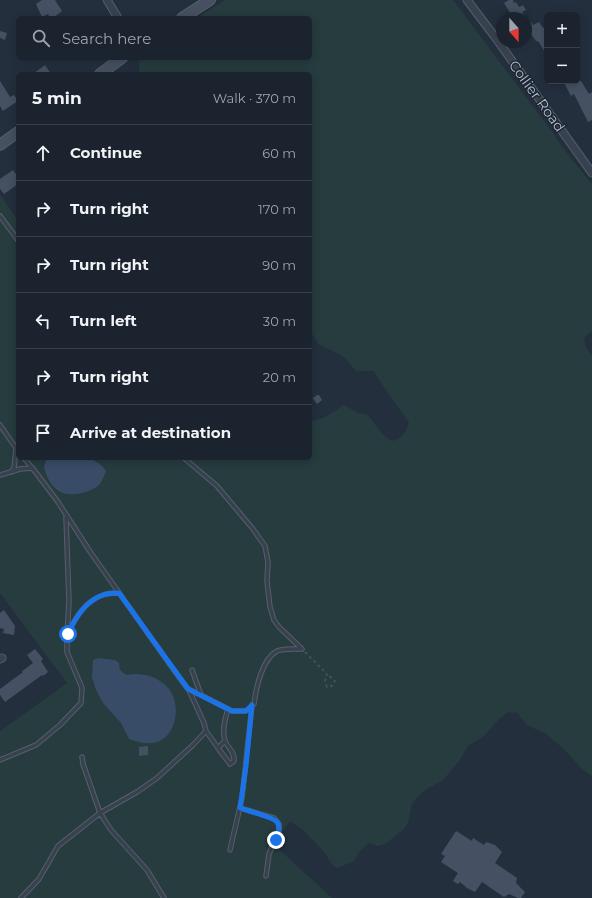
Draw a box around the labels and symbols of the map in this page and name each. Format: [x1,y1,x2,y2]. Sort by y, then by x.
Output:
north arrow [496,12,532,48]
street label: Collier Road [505,57,569,135]
route start [59,625,77,643]
route end [267,831,285,849]

